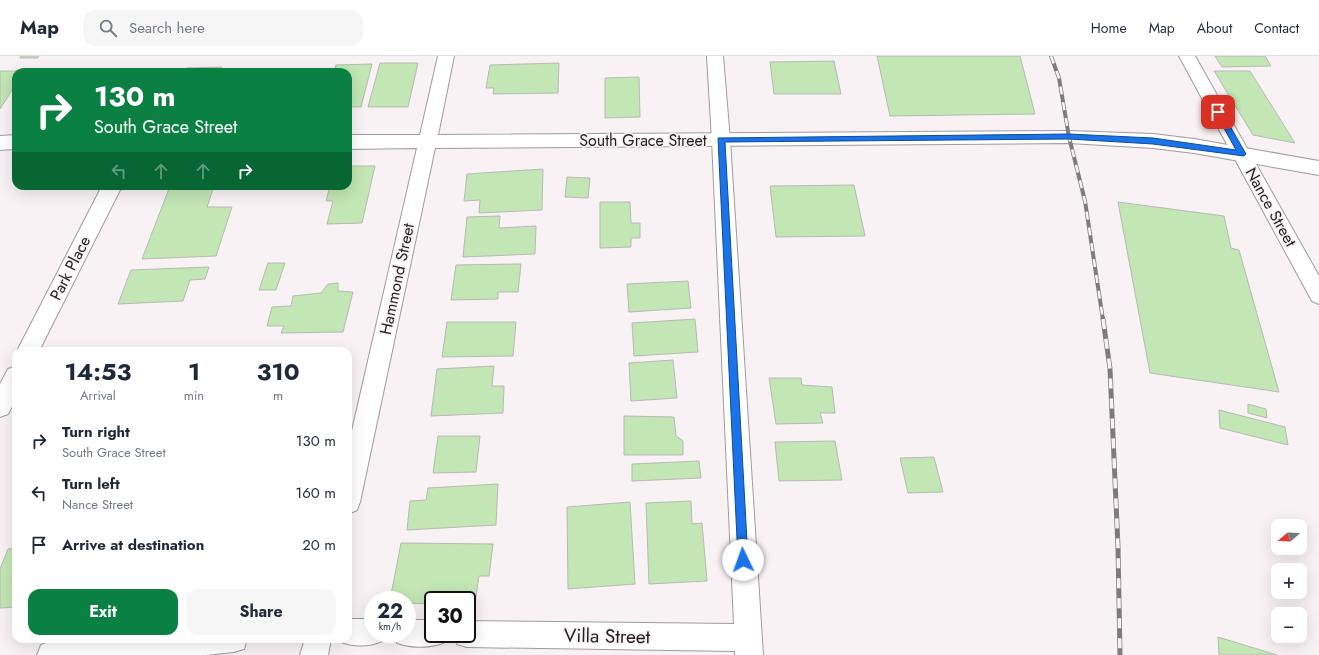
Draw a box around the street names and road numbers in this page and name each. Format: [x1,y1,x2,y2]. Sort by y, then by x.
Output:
street label: South Grace Street [579,129,707,152]
street label: Nance Street [1240,163,1302,251]
street label: Hammond Street [374,221,420,337]
street label: Park Place [44,232,96,304]
street label: Villa Street [564,622,651,650]

